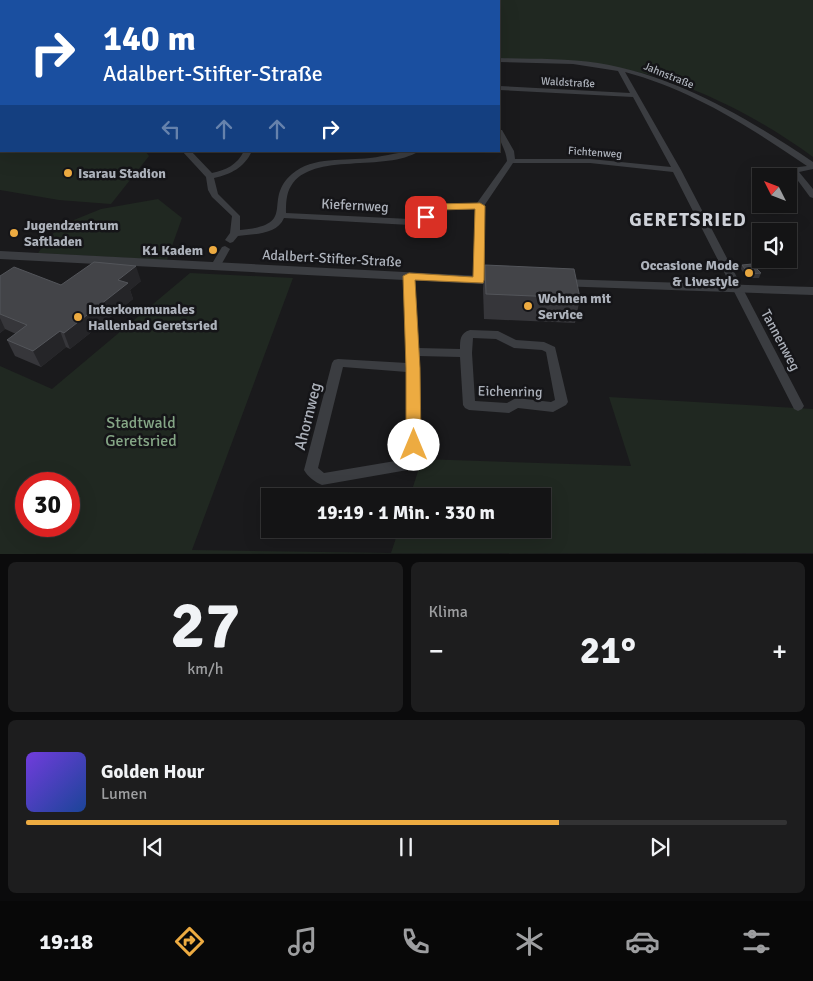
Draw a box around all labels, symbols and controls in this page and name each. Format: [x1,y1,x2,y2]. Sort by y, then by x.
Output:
text: 140 m [103,17,196,60]
icon: right [20,20,85,85]
text: Adalbert-Stifter-Straße [103,60,323,87]
street label: Jahnstraße [642,60,696,91]
street label: Waldstraße [541,75,595,90]
icon: left [157,115,185,143]
icon: ahead [210,115,238,143]
icon: ahead [263,115,291,143]
icon: right [316,115,344,143]
street label: Fichtenweg [568,144,623,161]
place label: Isarau Stadion [78,165,166,182]
marker: Isarau Stadion [62,167,74,179]
north arrow [752,168,798,212]
map controls [752,168,797,268]
street label: Kiefernweg [321,195,389,216]
pin [405,196,447,238]
icon: arrive [412,203,440,231]
district label: GERETSRIED [629,208,747,232]
place label: Jugendzentrum Saftladen [24,217,119,250]
button: sound [752,223,797,268]
marker: Jugendzentrum Saftladen [8,227,20,239]
place label: K1 Kadem [142,242,203,259]
marker: K1 Kadem [207,244,219,256]
street label: Adalbert-Stifter-Straße [262,246,402,271]
place label: Occasione Mode & Livestyle [640,257,739,290]
marker: Occasione Mode & Livestyle [743,267,755,279]
place label: Wohnen mit Service [538,290,612,323]
marker: Wohnen mit Service [522,300,534,312]
place label: Interkommunales Hallenbad Geretsried [88,301,218,334]
street label: Tannenweg [757,307,804,374]
marker: Interkommunales Hallenbad Geretsried [72,311,84,323]
street label: Ahornweg [290,380,326,452]
street label: Eichenring [477,382,543,401]
park label: Stadtwald Geretsried [105,413,177,451]
position arrow [387,418,439,470]
speed limit sign: 30 [15,472,80,537]
text: 19:19 · 1 Min. · 330 m [317,501,495,525]
text: 27 [170,586,240,666]
text: Klima [429,602,468,622]
text: 21° [580,627,636,674]
text: − [429,634,444,668]
text: + [772,634,787,668]
text: km/h [187,659,223,679]
text: Golden Hour [101,760,204,784]
text: Lumen [101,784,147,804]
icon: previous [139,833,167,861]
icon: pause [392,833,420,861]
icon: next [646,833,674,861]
icon: directions [172,924,207,959]
icon: music [285,924,320,959]
icon: phone [398,924,433,959]
icon: climate [512,924,547,959]
icon: car [625,924,660,959]
icon: filters [739,924,774,959]
text: 19:18 [39,928,93,955]

